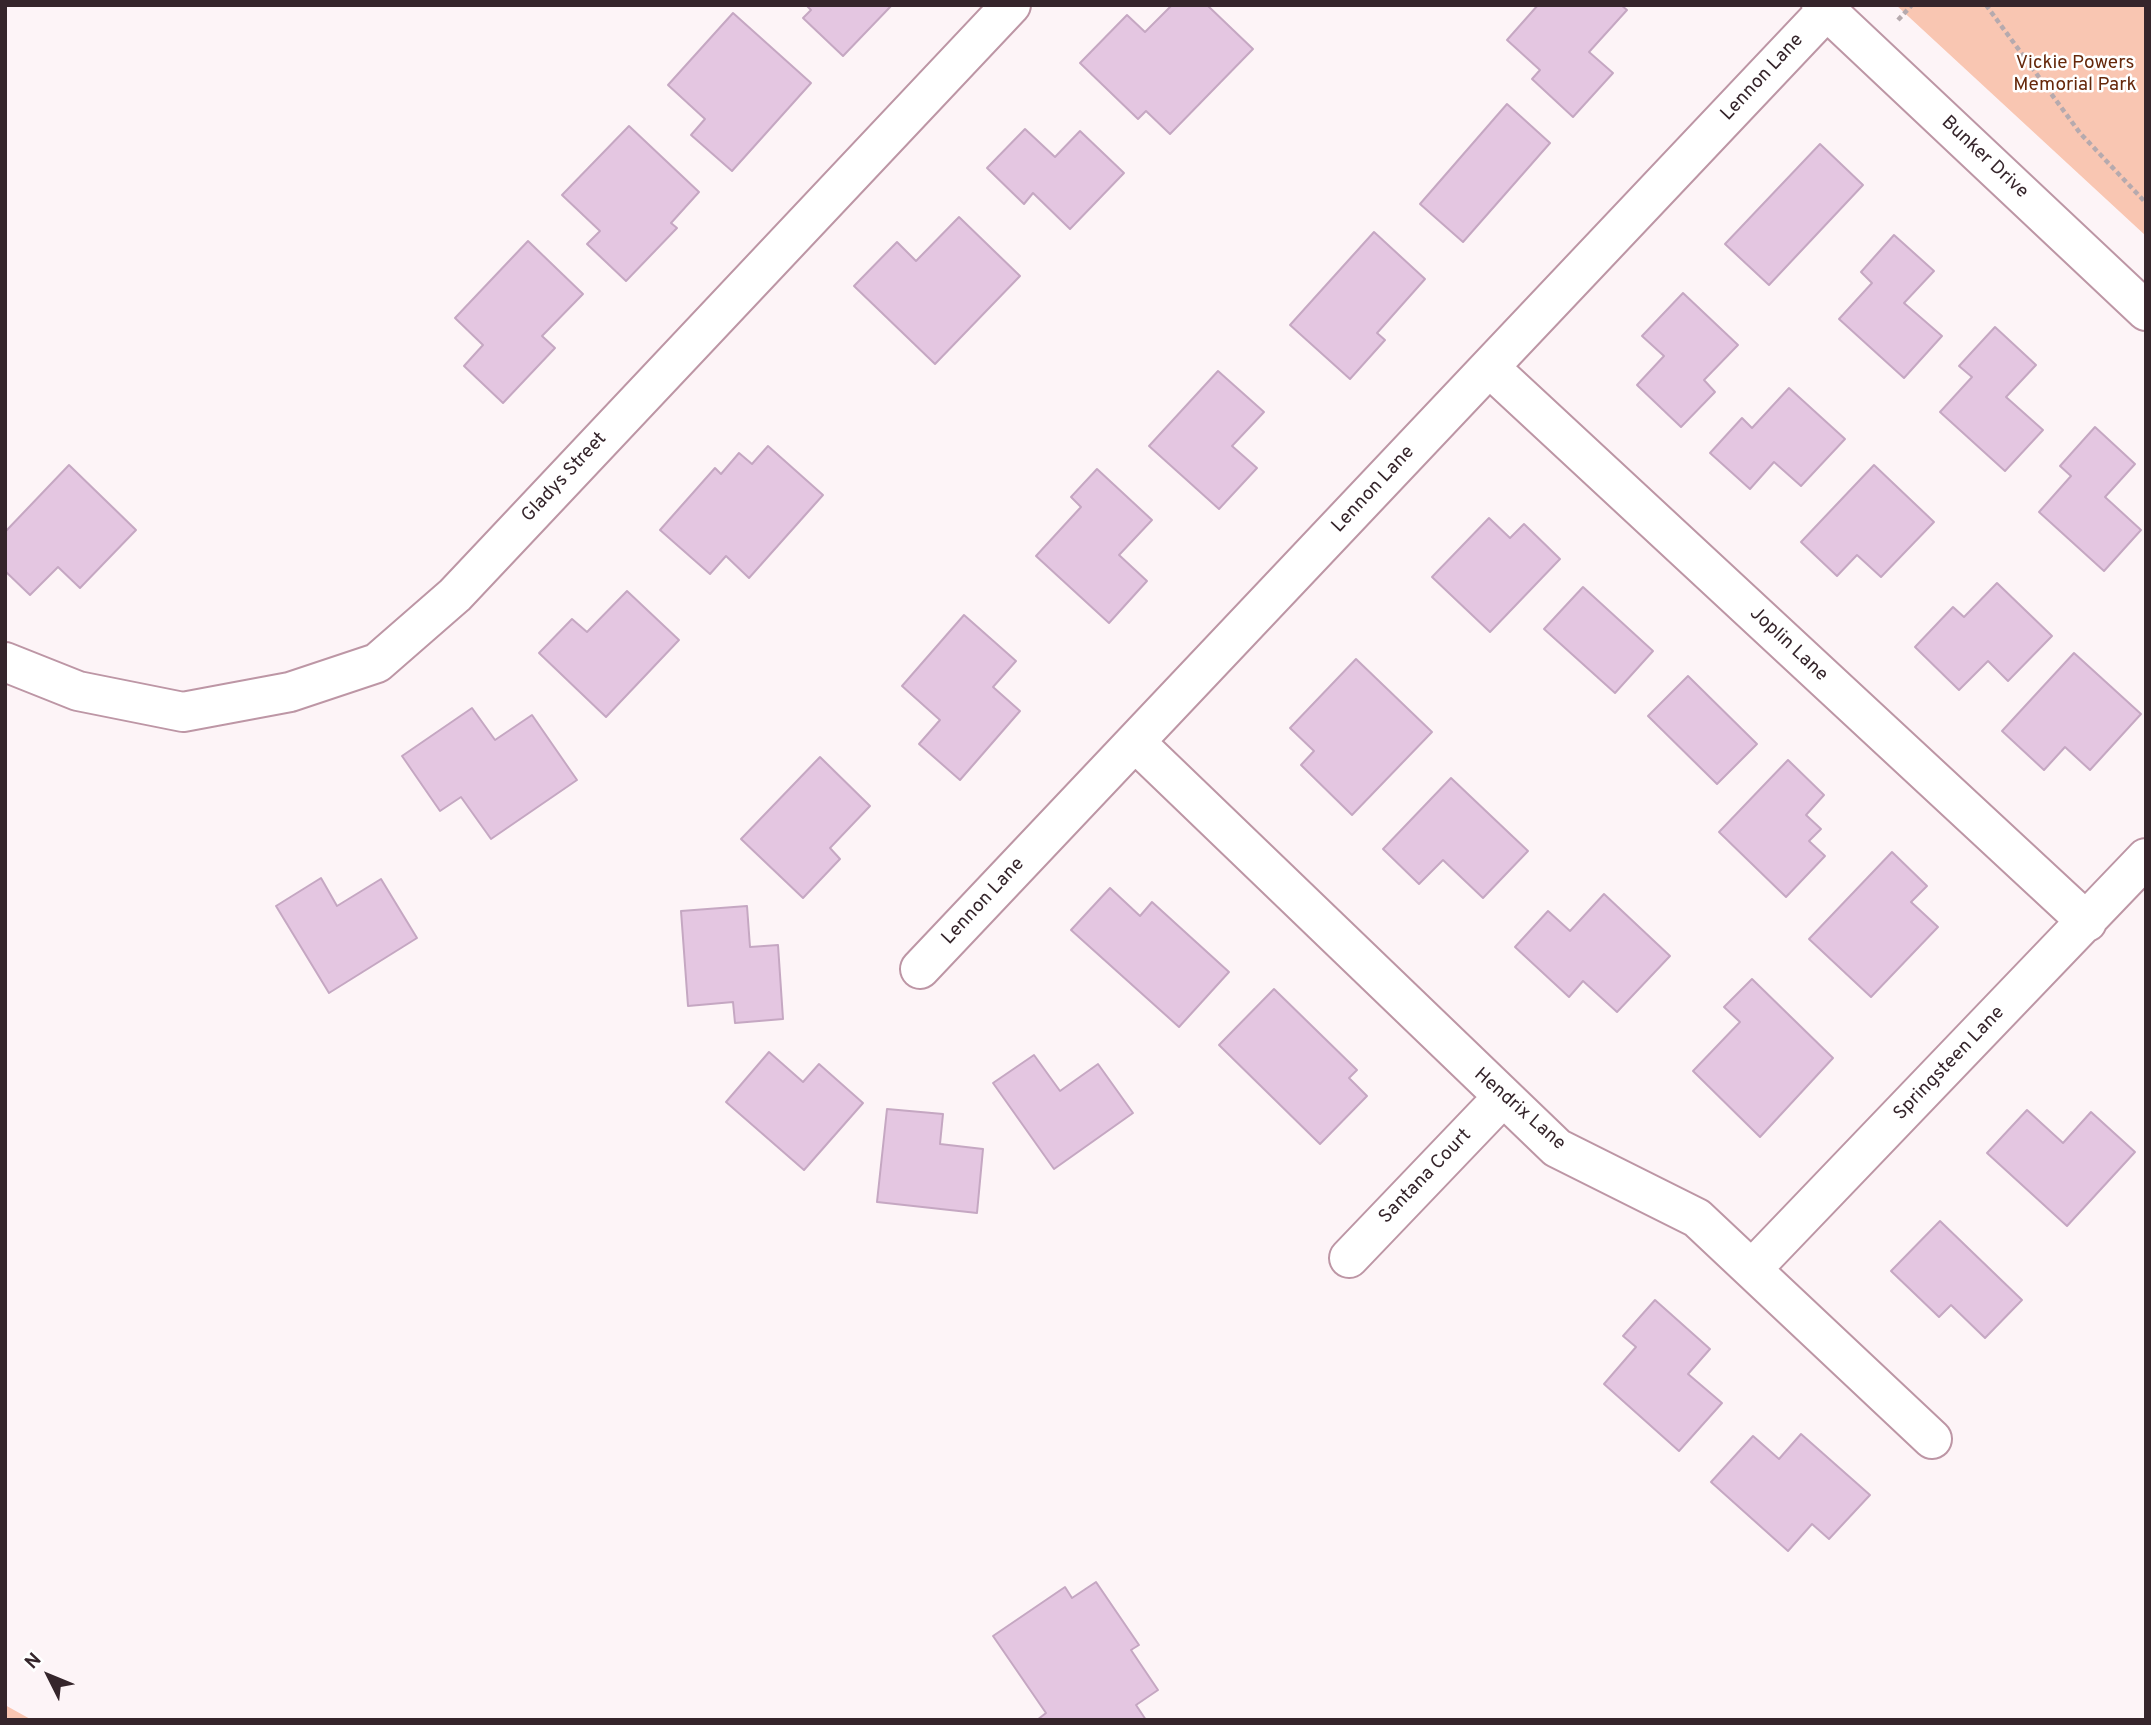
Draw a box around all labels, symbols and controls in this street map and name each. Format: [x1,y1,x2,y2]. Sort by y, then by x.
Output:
street label: Lennon Lane [1717,30,1809,126]
park label: Vickie Powers Memorial Park [2013,53,2137,97]
street label: Bunker Drive [1936,112,2032,204]
street label: Gladys Street [518,428,612,528]
street label: Lennon Lane [1328,442,1420,538]
street label: Joplin Lane [1744,603,1832,687]
street label: Lennon Lane [938,854,1030,950]
street label: Springsteen Lane [1890,1002,2010,1126]
street label: Hendrix Lane [1469,1064,1569,1156]
street label: Santana Court [1375,1125,1477,1229]
north arrow [14,1641,84,1711]
text: N [20,1649,47,1675]

